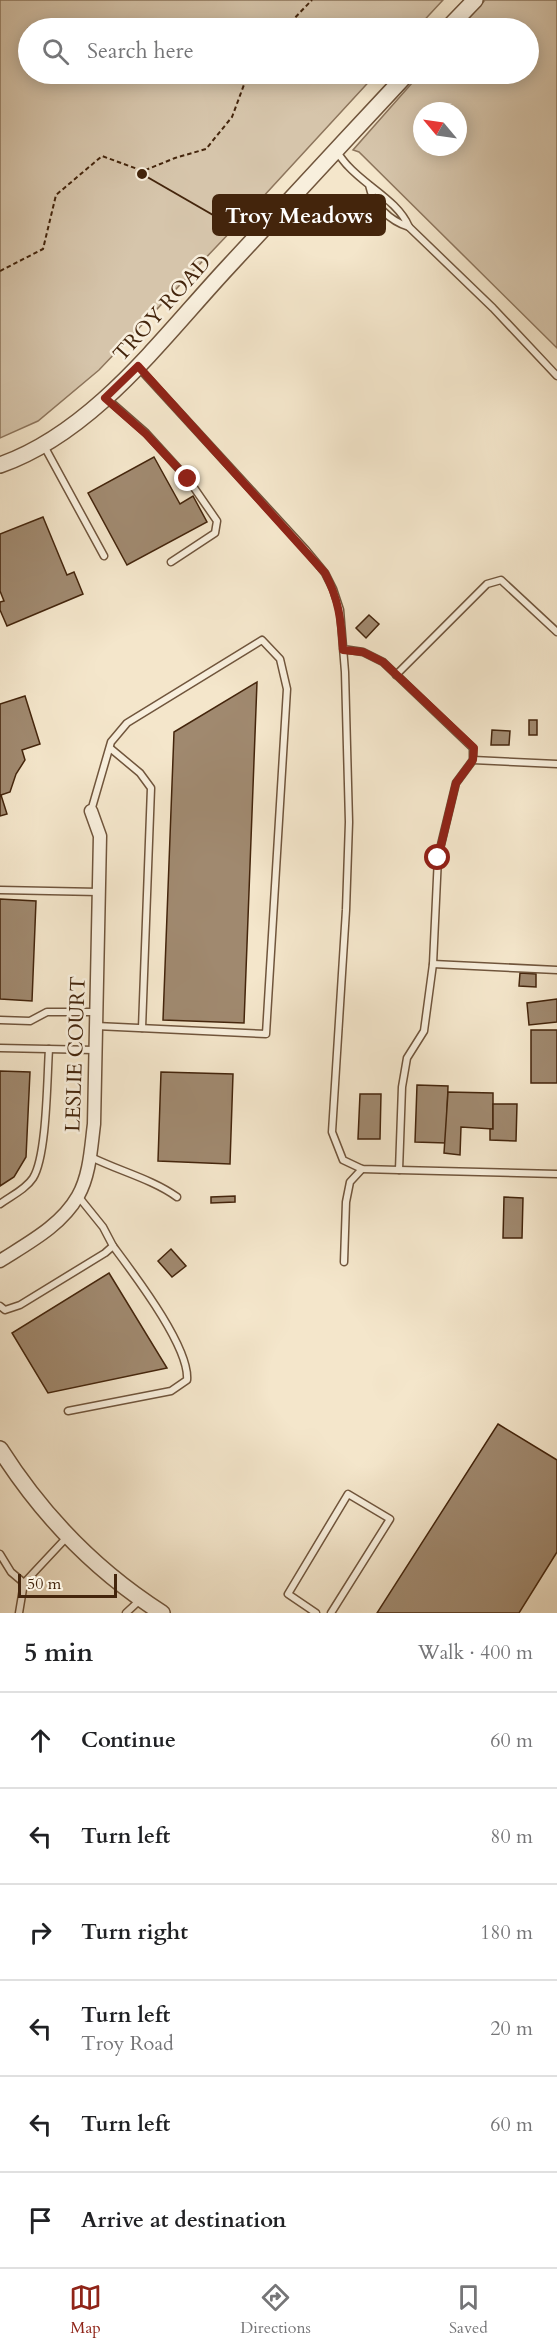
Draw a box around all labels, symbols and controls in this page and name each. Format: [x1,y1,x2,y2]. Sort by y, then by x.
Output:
search box [18,18,539,84]
icon: search [39,35,72,68]
text: Search here [87,36,194,66]
north arrow [413,102,467,156]
callout: Troy Meadows [213,195,385,235]
text: Troy Meadows [225,201,373,231]
street label: TROY ROAD [107,249,218,368]
route end [174,465,200,491]
route start [424,844,450,870]
street label: LESLIE COURT [58,976,93,1132]
scale bar [18,1571,117,1598]
text: 50 m [27,1573,61,1595]
text: 5 min [24,1635,93,1670]
text: Walk · 400 m [418,1639,533,1666]
icon: ahead [24,1724,57,1757]
text: Continue [81,1725,176,1755]
text: 60 m [490,1727,533,1754]
icon: left [24,1820,57,1853]
text: Turn left [81,1821,170,1851]
text: 80 m [490,1823,533,1850]
icon: right [24,1916,57,1949]
text: Turn right [81,1917,188,1947]
text: 180 m [480,1919,533,1946]
text: Turn left [81,2000,170,2030]
icon: left [24,2012,57,2045]
text: 20 m [490,2015,533,2042]
text: Troy Road [81,2030,174,2057]
icon: left [24,2108,57,2141]
text: Turn left [81,2109,170,2139]
text: 60 m [490,2111,533,2138]
icon: arrive [24,2204,57,2237]
text: Arrive at destination [81,2205,286,2235]
tab: Map [69,2281,102,2339]
tab: Directions [240,2281,311,2339]
tab: Saved [449,2281,488,2339]

